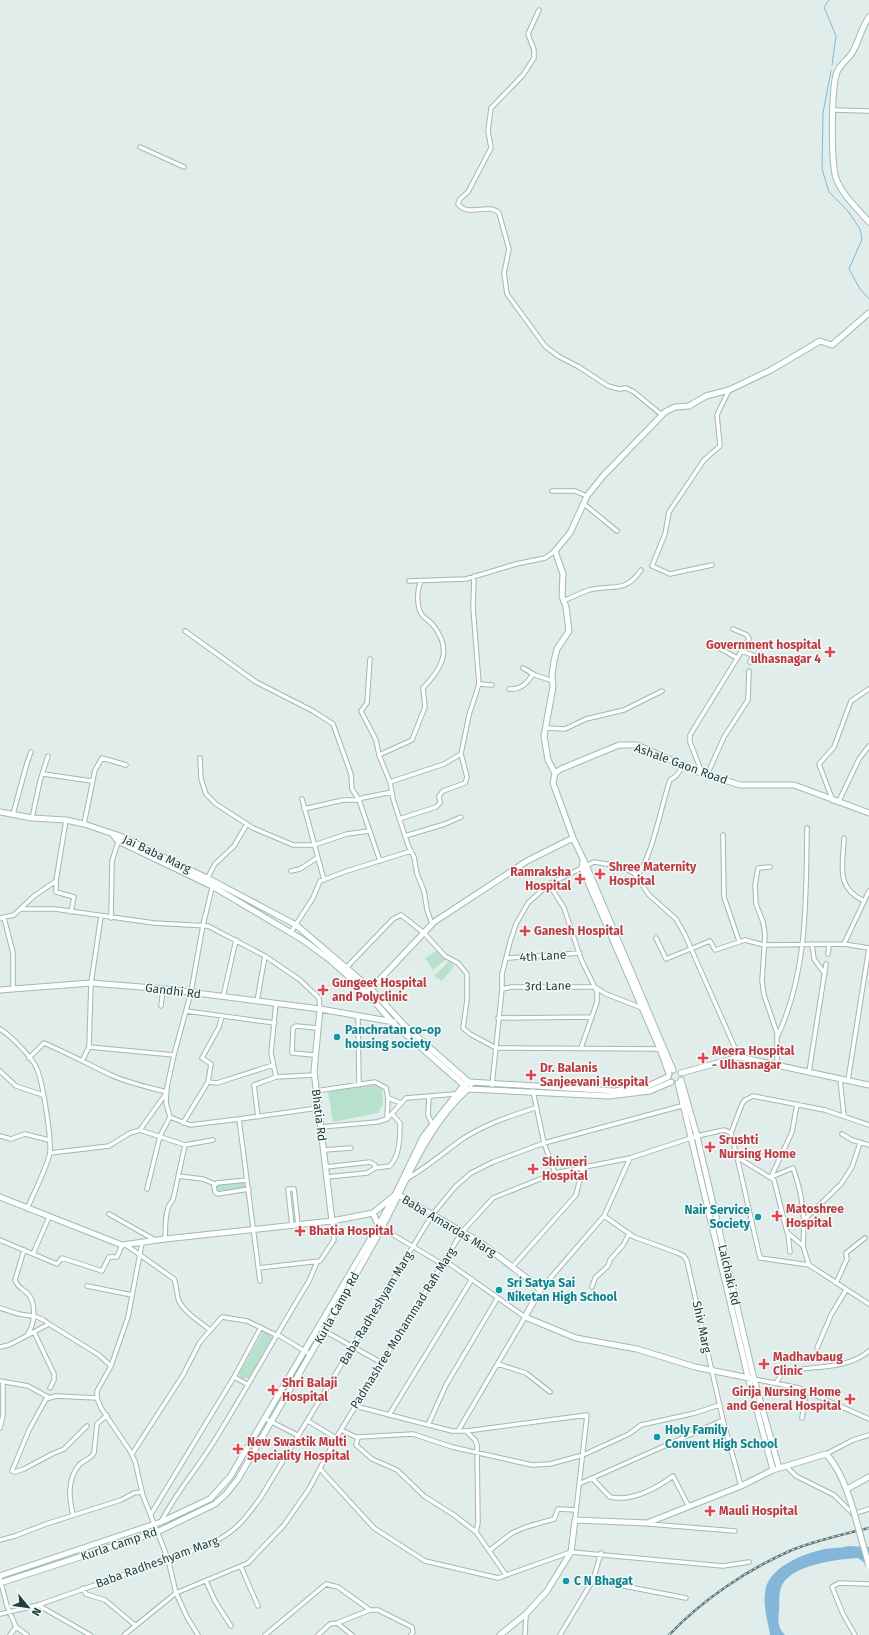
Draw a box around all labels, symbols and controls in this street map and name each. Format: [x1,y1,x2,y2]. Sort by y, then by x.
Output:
place label: Government hospital ulhasnagar 4 [706,638,821,666]
marker: Government hospital ulhasnagar 4 [824,646,836,658]
street label: Ashale Gaon Road [633,741,729,787]
street label: Jai Baba Marg [121,832,194,876]
place label: Shree Maternity Hospital [609,860,697,888]
place label: Ramraksha Hospital [510,865,571,893]
marker: Shree Maternity Hospital [594,868,606,880]
marker: Ramraksha Hospital [574,873,586,885]
place label: Ganesh Hospital [534,924,624,938]
marker: Ganesh Hospital [519,925,531,937]
street label: 4th Lane [519,948,567,964]
place label: Gungeet Hospital and Polyclinic [332,976,427,1004]
street label: 3rd Lane [525,979,571,993]
street label: Gandhi Rd [144,981,202,1001]
marker: Gungeet Hospital and Polyclinic [317,984,329,996]
place label: Panchratan co-op housing society [345,1023,441,1051]
marker: Panchratan co-op housing society [332,1032,342,1042]
place label: Meera Hospital - Ulhasnagar [712,1044,795,1072]
marker: Meera Hospital - Ulhasnagar [697,1052,709,1064]
place label: Dr. Balanis Sanjeevani Hospital [540,1061,649,1089]
marker: Dr. Balanis Sanjeevani Hospital [525,1069,537,1081]
street label: Bhatia Rd [309,1088,329,1142]
place label: Srushti Nursing Home [719,1133,796,1161]
marker: Srushti Nursing Home [704,1141,716,1153]
place label: Shivneri Hospital [542,1155,588,1183]
marker: Shivneri Hospital [527,1163,539,1175]
street label: Baba Amardas Marg [399,1192,499,1260]
place label: Matoshree Hospital [786,1202,844,1230]
place label: Nair Service Society [684,1203,751,1231]
marker: Matoshree Hospital [771,1210,783,1222]
marker: Nair Service Society [753,1212,763,1222]
place label: Bhatia Hospital [309,1224,394,1238]
marker: Bhatia Hospital [294,1225,306,1237]
street label: Lalchaki Rd [715,1243,743,1307]
street label: Padmashree Mohammad Rafi Marg [347,1244,459,1411]
street label: Baba Radheshyam Marg [337,1248,416,1367]
street label: Kurla Camp Rd [312,1270,362,1346]
place label: Sri Satya Sai Niketan High School [507,1276,618,1304]
marker: Sri Satya Sai Niketan High School [494,1285,504,1295]
street label: Shiv Marg [690,1300,714,1355]
place label: Madhavbaug Clinic [773,1350,843,1378]
marker: Madhavbaug Clinic [758,1358,770,1370]
place label: Shri Balaji Hospital [282,1376,337,1404]
marker: Shri Balaji Hospital [267,1384,279,1396]
place label: Girija Nursing Home and General Hospital [726,1385,841,1413]
marker: Girija Nursing Home and General Hospital [844,1393,856,1405]
place label: Holy Family Convent High School [665,1423,778,1451]
marker: Holy Family Convent High School [652,1432,662,1442]
place label: New Swastik Multi Speciality Hospital [247,1435,350,1463]
marker: New Swastik Multi Speciality Hospital [232,1443,244,1455]
place label: Mauli Hospital [719,1504,798,1518]
marker: Mauli Hospital [704,1505,716,1517]
street label: Kurla Camp Rd [79,1524,159,1564]
street label: Baba Radheshyam Marg [94,1533,221,1591]
place label: C N Bhagat [574,1574,633,1588]
marker: C N Bhagat [561,1576,571,1586]
north arrow [8,1587,48,1627]
text: N [29,1605,44,1618]

